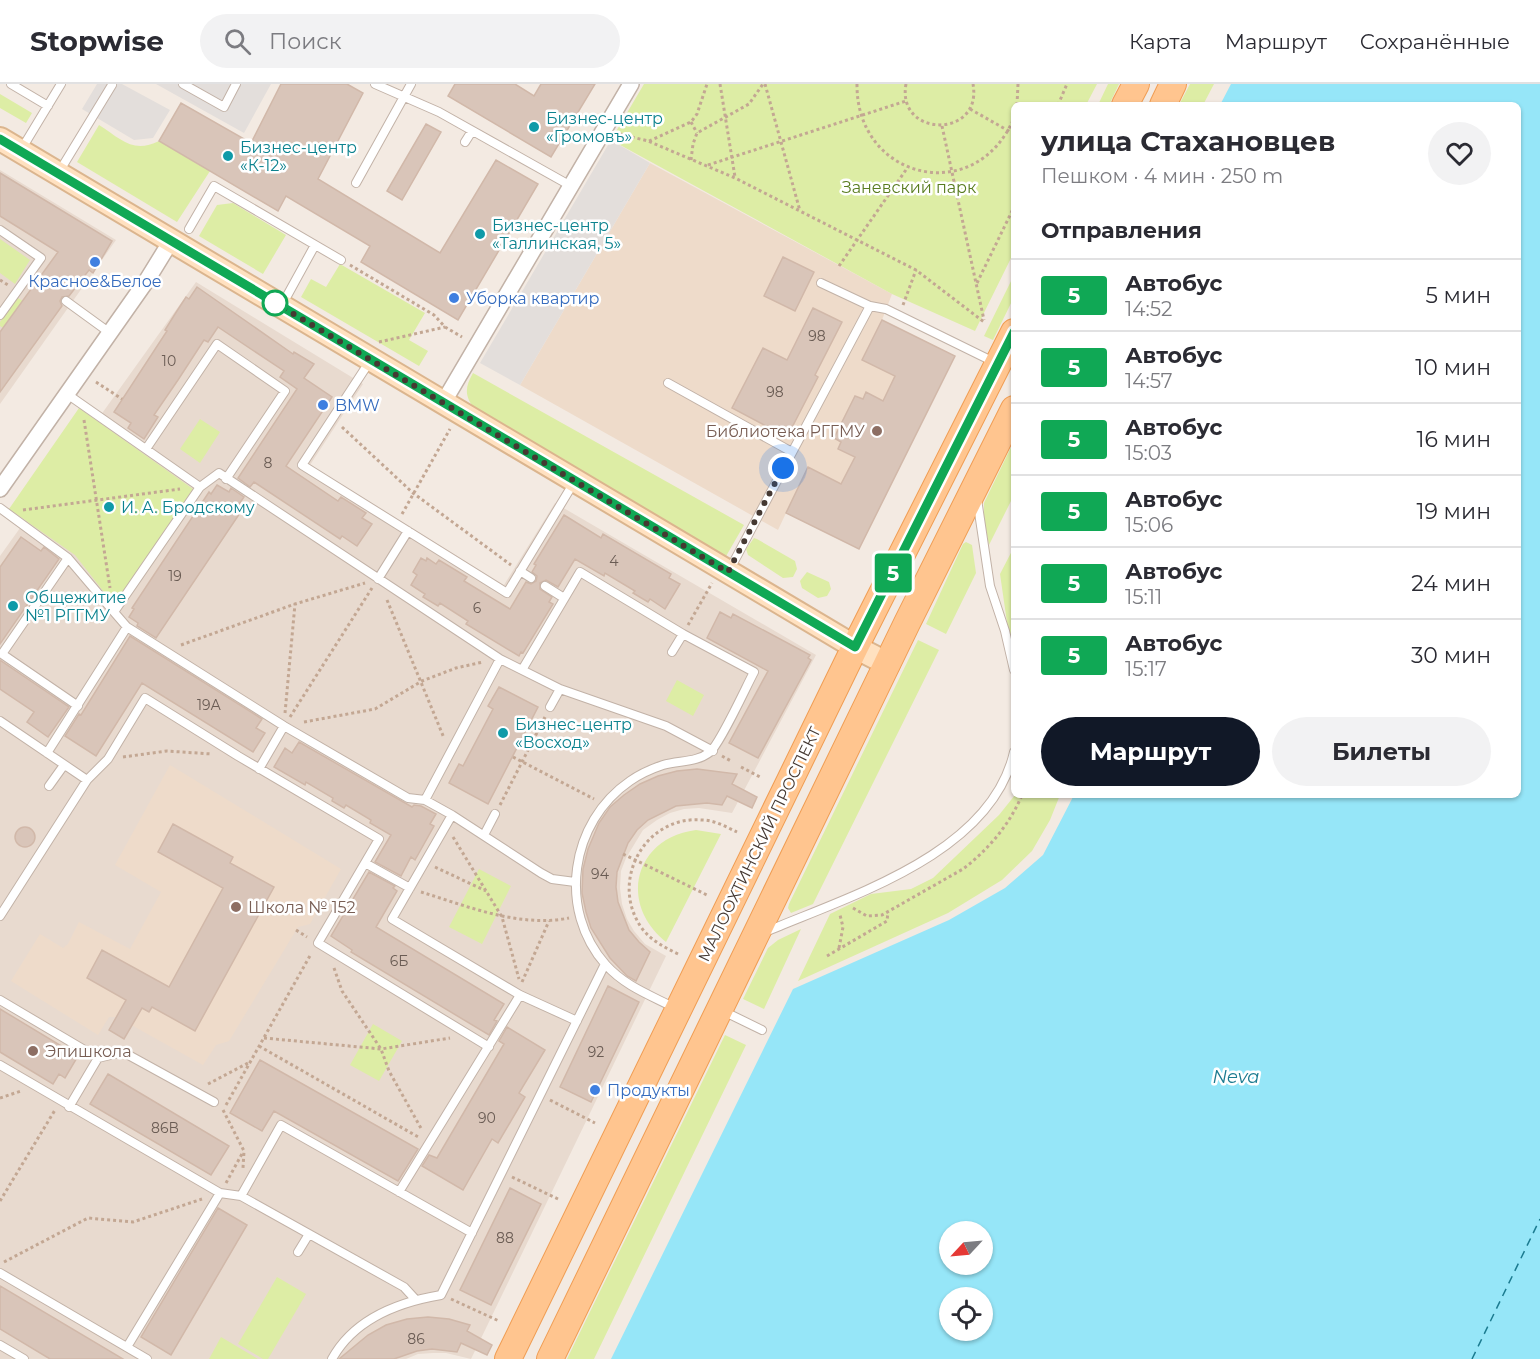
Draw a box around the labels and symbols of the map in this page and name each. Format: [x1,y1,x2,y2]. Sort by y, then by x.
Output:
place label: Бизнес-центр «Громовъ» [546,109,663,146]
marker: Бизнес-центр «Громовъ» [527,120,541,134]
place label: Бизнес-центр «К-12» [240,138,357,175]
marker: Бизнес-центр «К-12» [221,149,235,163]
park label: Заневский парк [842,178,977,197]
place label: Бизнес-центр «Таллинская, 5» [492,216,621,253]
marker: Бизнес-центр «Таллинская, 5» [473,227,487,241]
marker: Красное&Белое [88,255,102,269]
place label: Красное&Белое [28,272,162,291]
place label: Уборка квартир [466,289,599,308]
unlabelled marker [262,290,288,316]
marker: Уборка квартир [447,291,461,305]
house number: 98 [808,327,826,345]
house number: 10 [162,352,176,370]
house number: 98 [766,383,784,401]
place label: BMW [335,396,380,415]
marker: BMW [316,398,330,412]
place label: Библиотека РГГМУ [706,422,865,441]
marker: Библиотека РГГМУ [870,424,884,438]
your location [768,453,798,483]
house number: 8 [264,454,273,472]
place label: И. А. Бродскому [121,498,255,517]
marker: И. А. Бродскому [102,500,116,514]
house number: 4 [609,552,619,570]
line badge: 5 [874,554,912,592]
house number: 19 [168,567,182,585]
place label: Общежитие №1 РГГМУ [25,588,126,625]
marker: Общежитие №1 РГГМУ [6,599,20,613]
house number: 6 [473,599,482,617]
house number: 19А [197,696,222,714]
place label: Бизнес-центр «Восход» [515,715,632,752]
street label: МАЛООХТИНСКИЙ ПРОСПЕКТ [694,723,825,965]
marker: Бизнес-центр «Восход» [496,726,510,740]
house number: 94 [591,865,610,883]
place label: Школа № 152 [248,898,356,917]
marker: Школа № 152 [229,900,243,914]
house number: 6Б [390,952,408,970]
place label: Эпишкола [45,1042,132,1061]
house number: 92 [588,1043,604,1061]
marker: Эпишкола [26,1044,40,1058]
water label: Neva [1212,1066,1260,1088]
place label: Продукты [607,1081,690,1100]
marker: Продукты [588,1083,602,1097]
house number: 90 [478,1109,496,1127]
house number: 86В [151,1119,179,1137]
north arrow [939,1221,993,1275]
house number: 88 [496,1229,514,1247]
house number: 86 [407,1330,425,1348]

